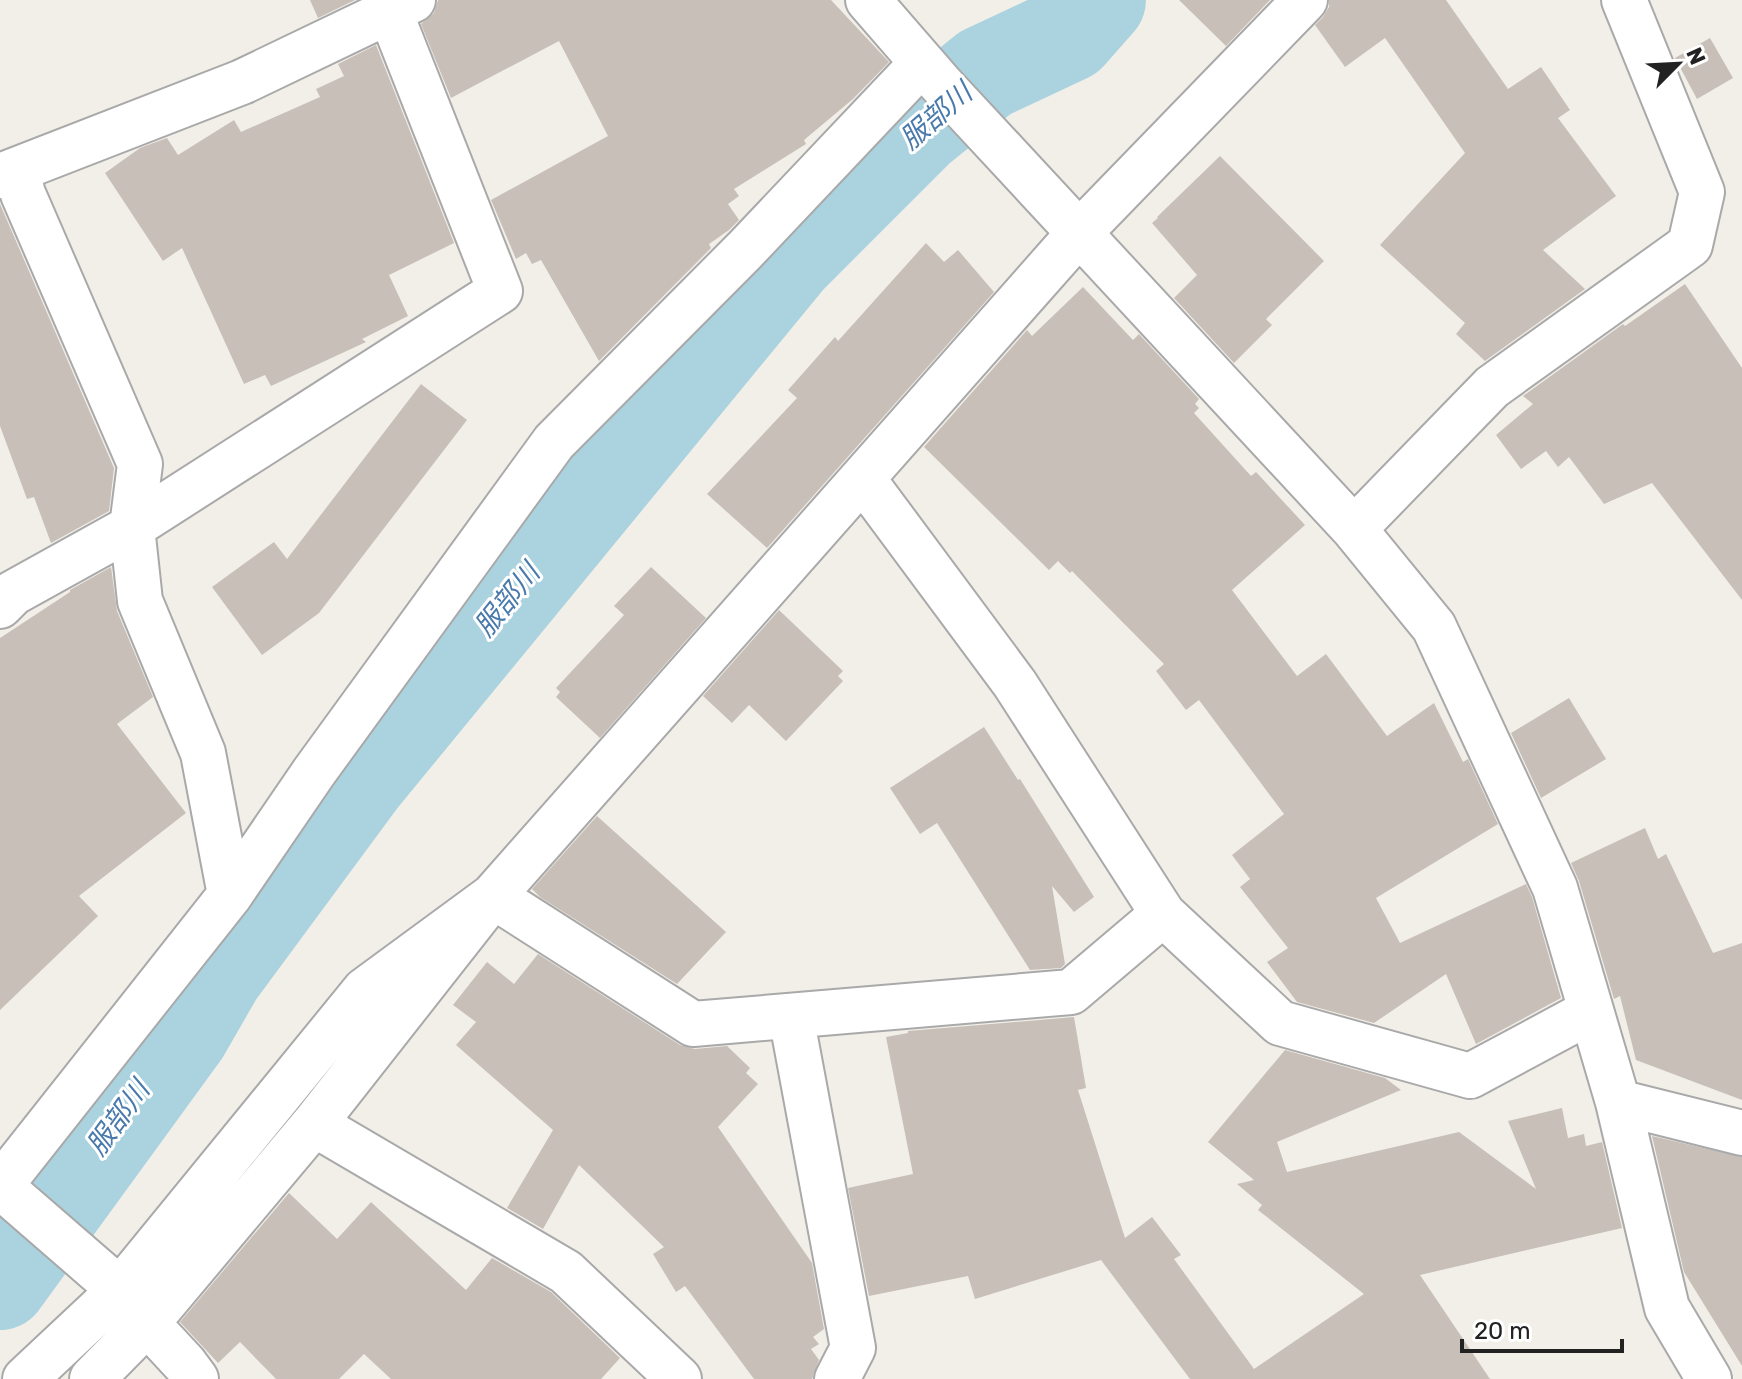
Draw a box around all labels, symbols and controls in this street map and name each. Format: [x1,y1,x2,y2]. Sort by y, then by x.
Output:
north arrow [1638,24,1718,104]
text: N [1680,43,1711,69]
water label: 服部川 [893,74,981,156]
water label: 服部川 [468,555,548,643]
water label: 服部川 [80,1072,158,1162]
scale bar [1462,1303,1622,1353]
text: 20 m [1474,1317,1531,1345]

